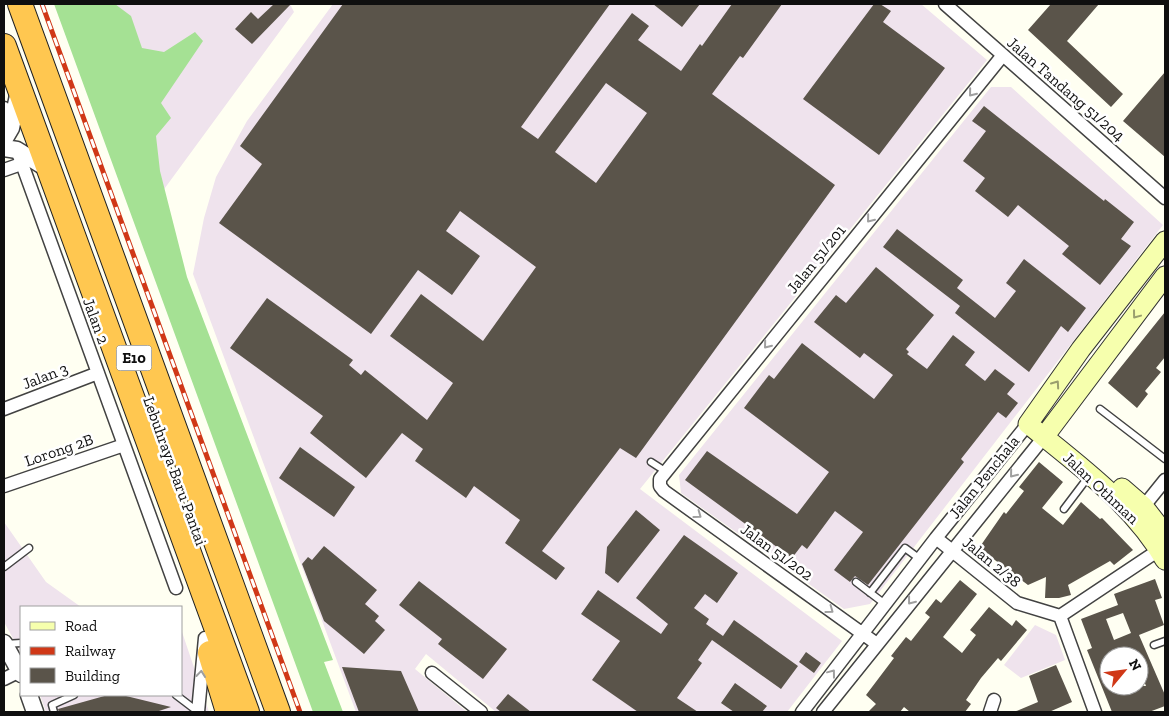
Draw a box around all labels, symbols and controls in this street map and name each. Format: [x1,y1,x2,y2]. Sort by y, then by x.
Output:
street label: Jalan Tandang 51/204 [1003,33,1129,145]
one-way arrow [969,87,977,96]
one-way arrow [867,213,875,222]
street label: Jalan 51/201 [783,221,849,297]
street label: Jalan 2 [79,295,113,347]
one-way arrow [1133,309,1142,319]
one-way arrow [765,339,773,348]
road number: E10 [116,346,152,370]
street label: Jalan 3 [20,359,71,393]
one-way arrow [1050,380,1059,390]
street label: Lebuhraya Baru Pantai [139,394,211,549]
street label: Lorong 2B [22,429,96,471]
street label: Jalan Penchala [945,432,1023,522]
street label: Jalan Othman [1059,448,1143,528]
one-way arrow [1009,469,1018,478]
one-way arrow [692,509,702,518]
street label: Jalan 51/202 [737,519,817,585]
street label: Jalan 2/38 [959,533,1025,591]
one-way arrow [908,595,917,605]
one-way arrow [824,604,834,613]
legend [20,606,182,696]
text: Road [65,617,98,635]
text: Railway [65,642,116,660]
north arrow [1099,646,1149,696]
text: N [1125,656,1145,674]
text: Building [65,667,120,685]
one-way arrow [195,670,206,678]
one-way arrow [826,670,835,679]

